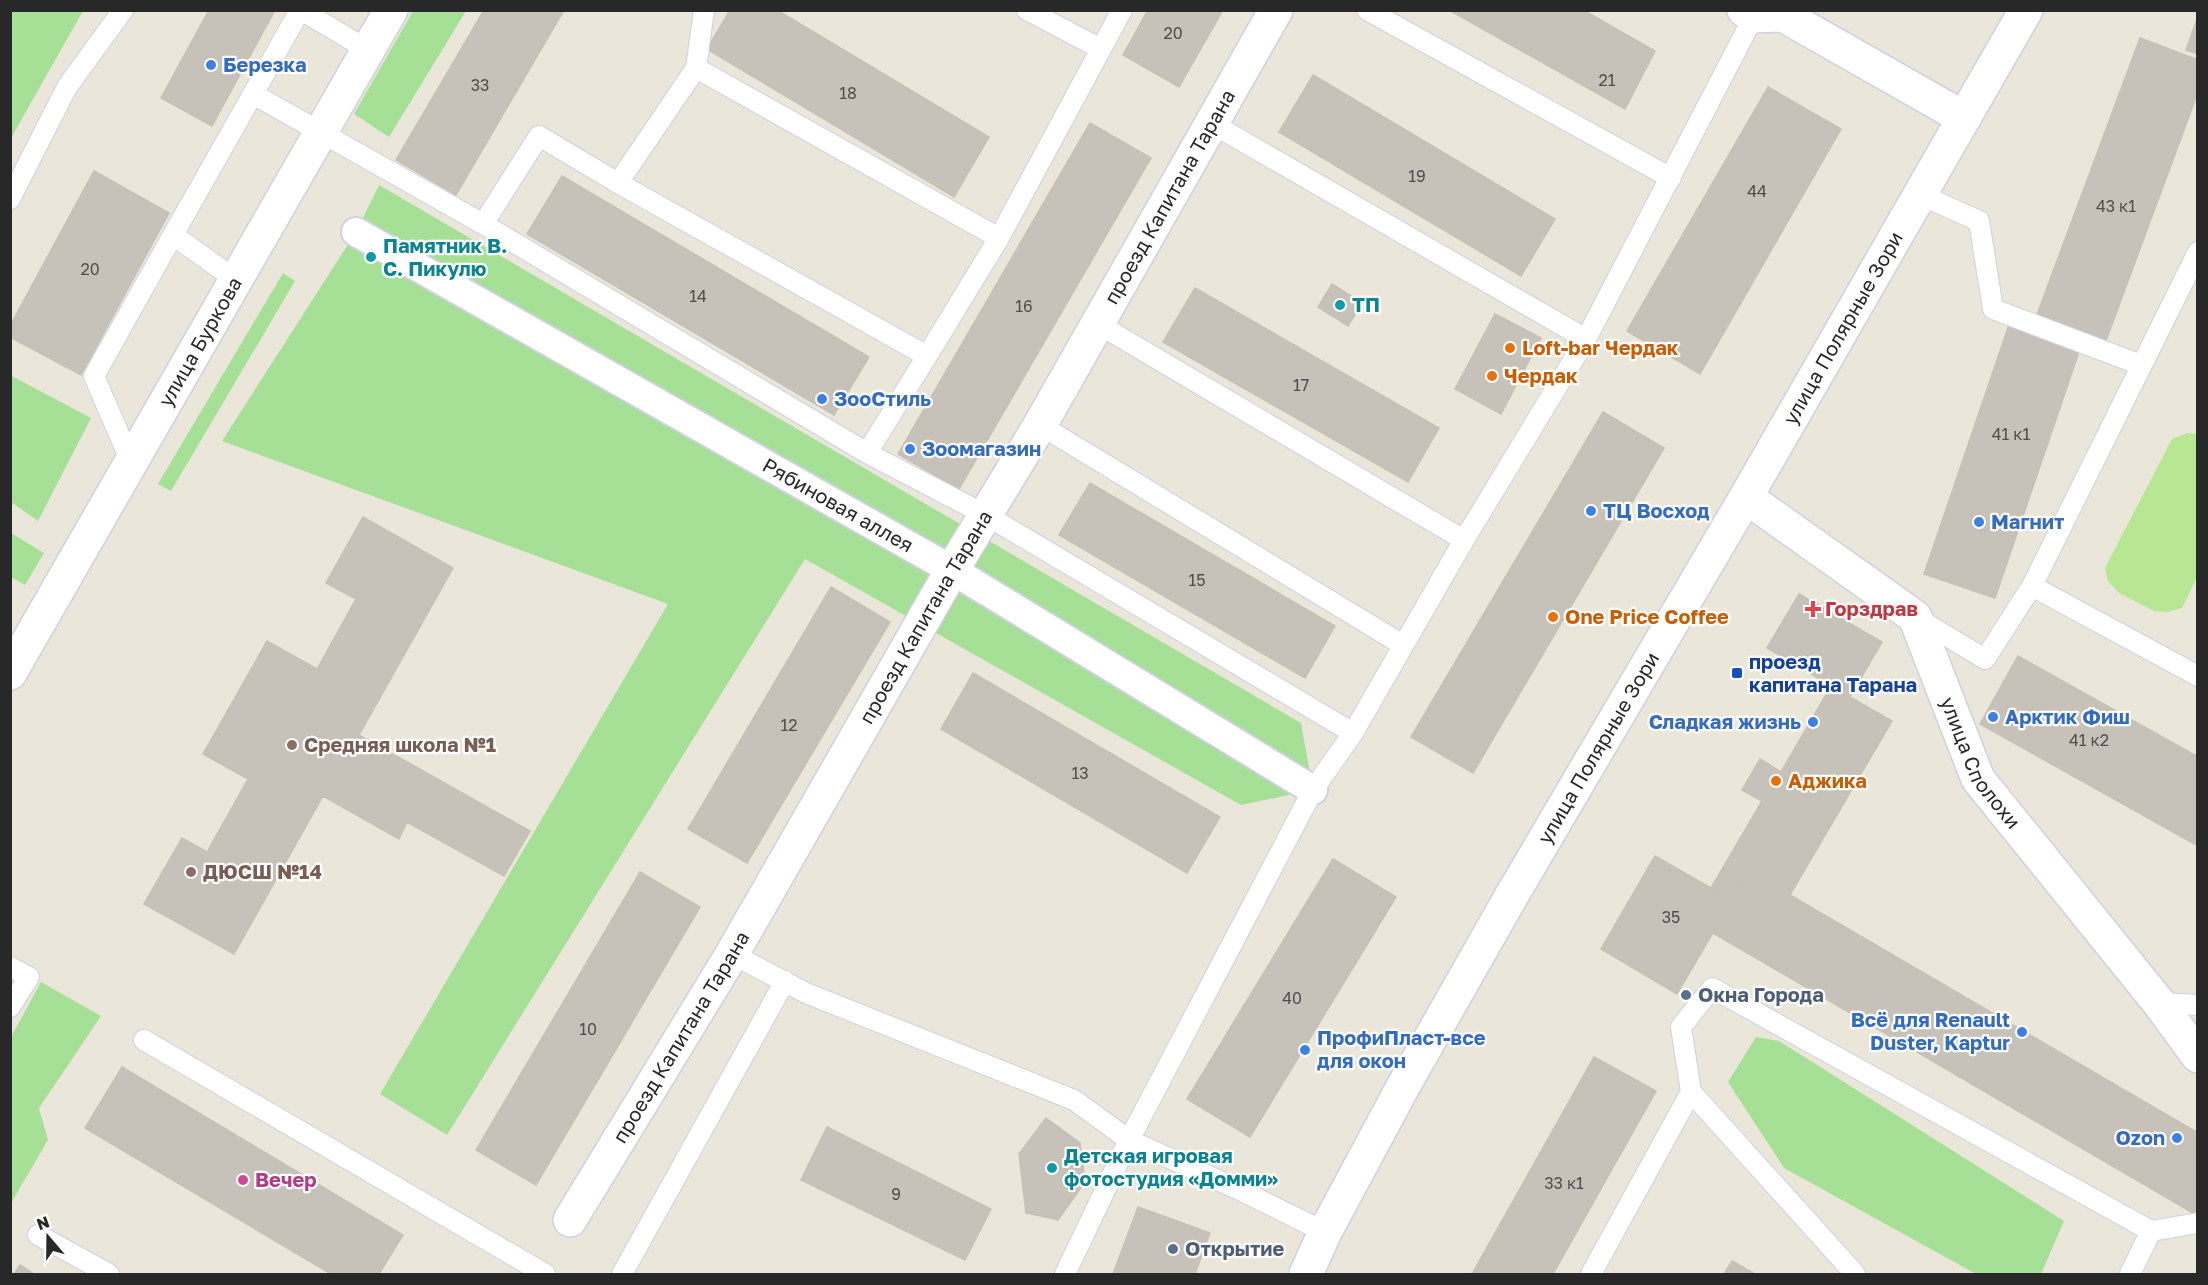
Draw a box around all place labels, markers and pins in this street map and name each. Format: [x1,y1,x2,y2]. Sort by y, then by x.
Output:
place label: Березка [223,52,307,76]
marker: Березка [204,58,218,72]
place label: Памятник В. С. Пикулю [383,233,507,280]
marker: Памятник В. С. Пикулю [364,250,378,264]
place label: ТП [1352,292,1380,316]
marker: ТП [1333,298,1347,312]
place label: Loft-bar Чердак [1522,335,1679,359]
marker: Loft-bar Чердак [1503,341,1517,355]
place label: Чердак [1504,363,1578,387]
marker: Чердак [1485,369,1499,383]
place label: ЗооСтиль [834,386,931,410]
marker: ЗооСтиль [815,392,829,406]
place label: Зоомагазин [922,436,1041,460]
marker: Зоомагазин [903,442,917,456]
place label: ТЦ Восход [1603,498,1710,522]
marker: ТЦ Восход [1584,504,1598,518]
place label: Магнит [1991,509,2064,533]
marker: Магнит [1972,515,1986,529]
place label: Горздрав [1825,596,1918,620]
marker: Горздрав [1806,602,1820,616]
place label: One Price Coffee [1565,604,1729,628]
marker: One Price Coffee [1546,610,1560,624]
place label: проезд капитана Тарана [1749,649,1917,696]
marker: проезд капитана Тарана [1730,666,1744,680]
place label: Арктик Фиш [2005,704,2130,728]
place label: Сладкая жизнь [1649,709,1801,733]
marker: Арктик Фиш [1986,710,2000,724]
marker: Сладкая жизнь [1806,715,1820,729]
place label: Средняя школа №1 [304,732,496,756]
marker: Средняя школа №1 [285,738,299,752]
place label: Аджика [1788,768,1867,792]
marker: Аджика [1769,774,1783,788]
place label: ДЮСШ №14 [203,859,322,883]
marker: ДЮСШ №14 [184,865,198,879]
place label: Окна Города [1698,982,1824,1006]
marker: Окна Города [1679,988,1693,1002]
place label: Всё для Renault Duster, Kaptur [1851,1007,2010,1054]
place label: ПрофиПласт-все для окон [1317,1025,1486,1072]
marker: Всё для Renault Duster, Kaptur [2015,1025,2029,1039]
marker: ПрофиПласт-все для окон [1298,1043,1312,1057]
place label: Ozon [2116,1125,2165,1149]
marker: Ozon [2170,1131,2184,1145]
place label: Детская игровая фотостудия «Домми» [1064,1143,1278,1190]
marker: Детская игровая фотостудия «Домми» [1045,1161,1059,1175]
place label: Вечер [255,1167,317,1191]
marker: Вечер [236,1173,250,1187]
place label: Открытие [1185,1236,1284,1260]
marker: Открытие [1166,1242,1180,1256]

